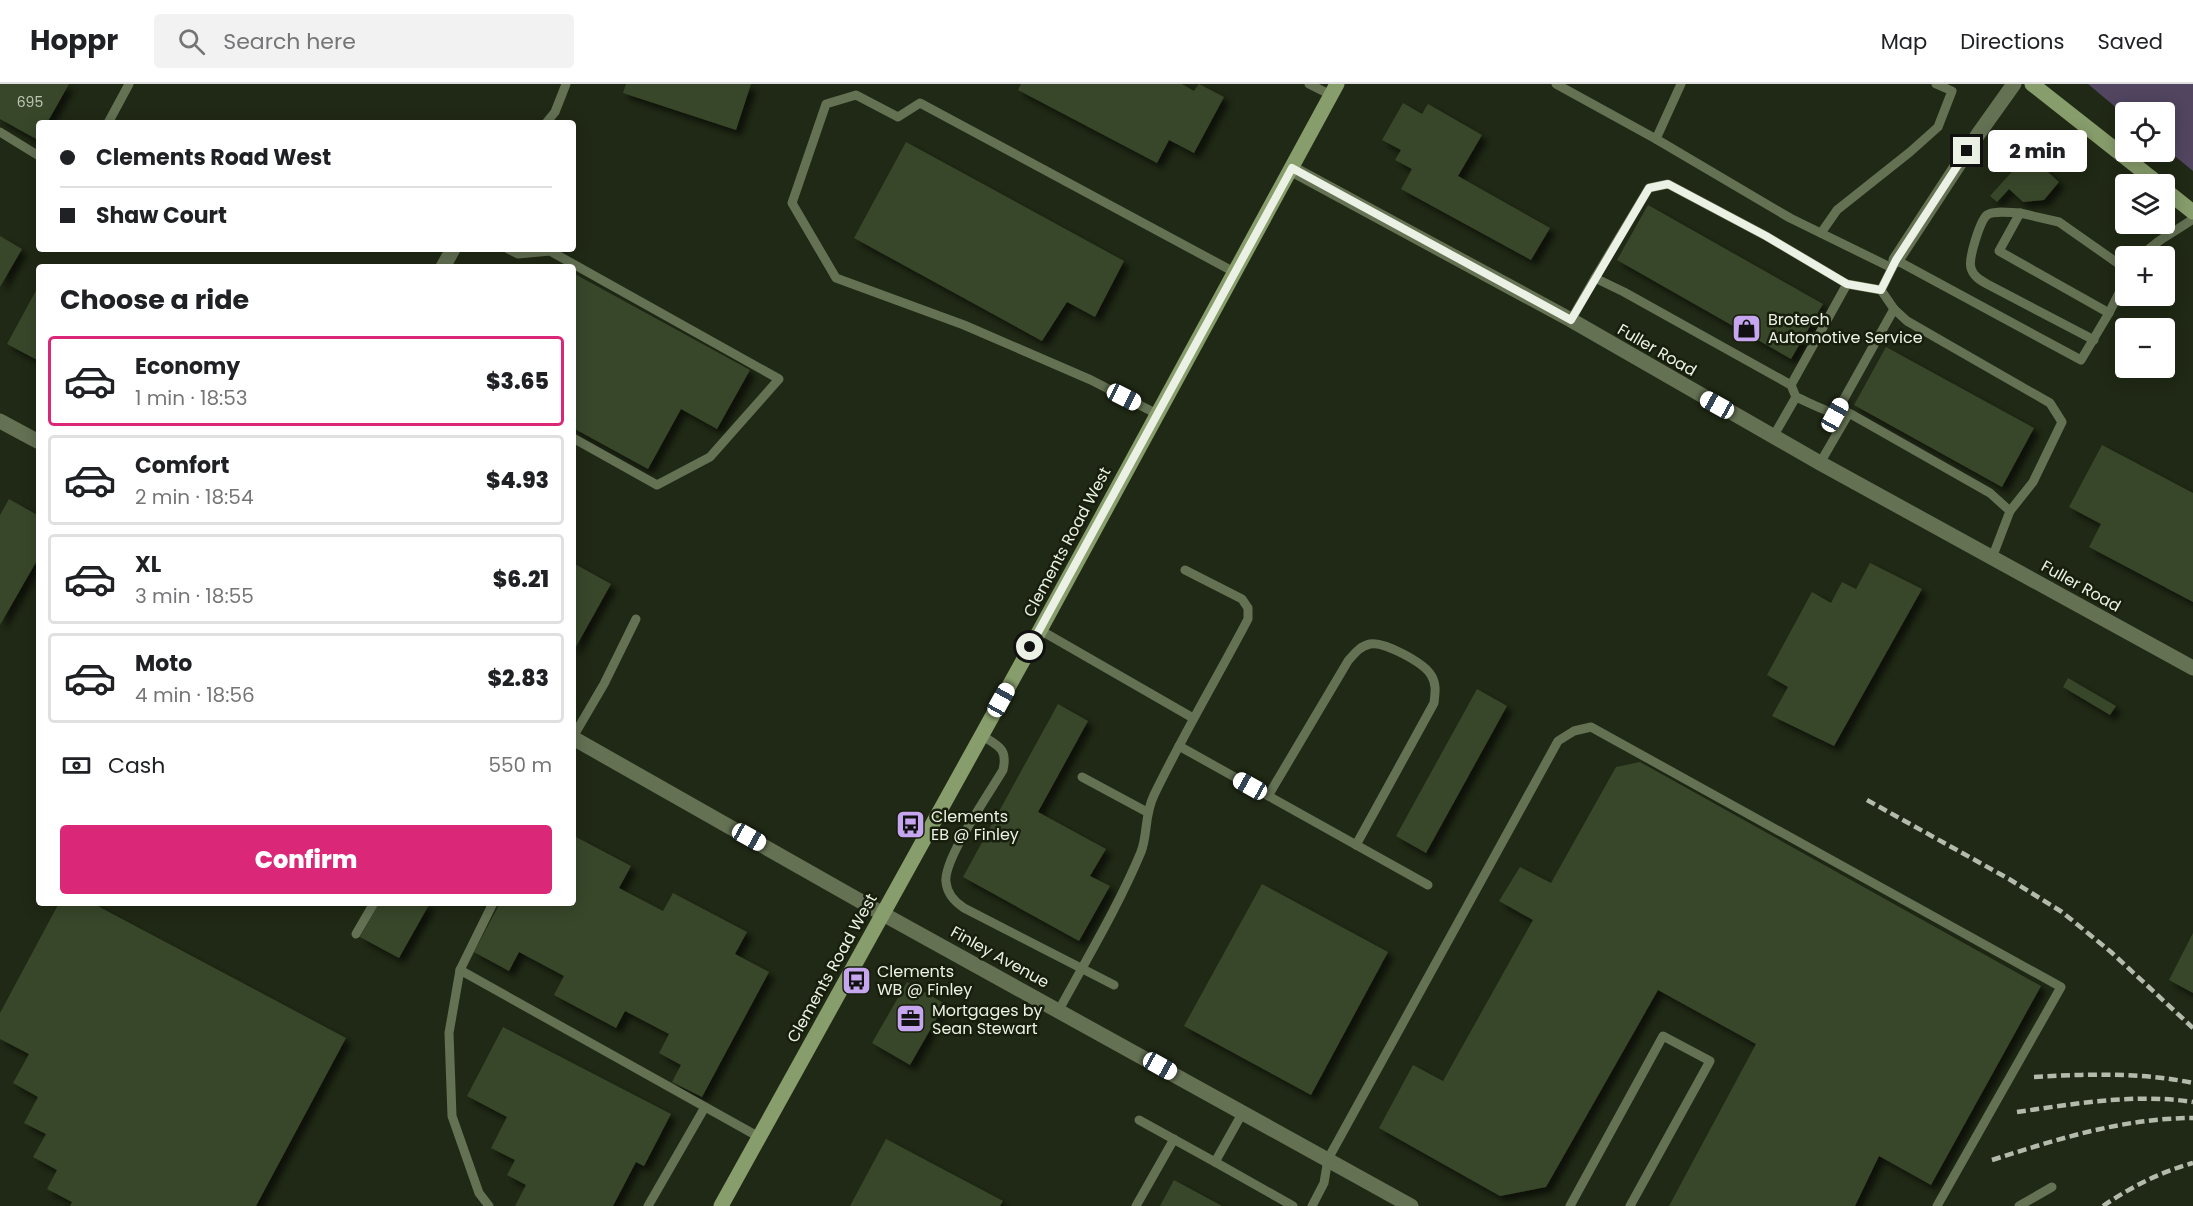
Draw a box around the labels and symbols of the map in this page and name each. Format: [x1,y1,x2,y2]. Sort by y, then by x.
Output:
house number: 695 [17,92,43,112]
callout: 2 min [1988,130,2087,172]
route end [1953,137,1980,164]
place label: Brotech Automotive Service [1768,308,1923,349]
shop icon: Brotech Automotive Service [1731,312,1763,344]
street label: Fuller Road [1613,318,1701,382]
car [1104,381,1144,413]
car [1697,388,1737,422]
car [1818,395,1852,435]
street label: Clements Road West [1018,463,1116,621]
street label: Fuller Road [2037,555,2125,617]
route start [1016,633,1043,660]
car [984,680,1018,720]
car [1230,769,1270,803]
place label: Clements EB @ Finley [931,805,1019,846]
bus stop icon: Clements EB @ Finley [894,809,926,841]
car [729,820,769,854]
street label: Clements Road West [781,889,883,1047]
street label: Finley Avenue [947,920,1054,994]
place label: Clements WB @ Finley [877,960,972,1001]
bus stop icon: Clements WB @ Finley [840,964,872,996]
place label: Mortgages by Sean Stewart [932,999,1043,1040]
office icon: Mortgages by Sean Stewart [895,1003,927,1035]
car [1140,1049,1180,1083]

